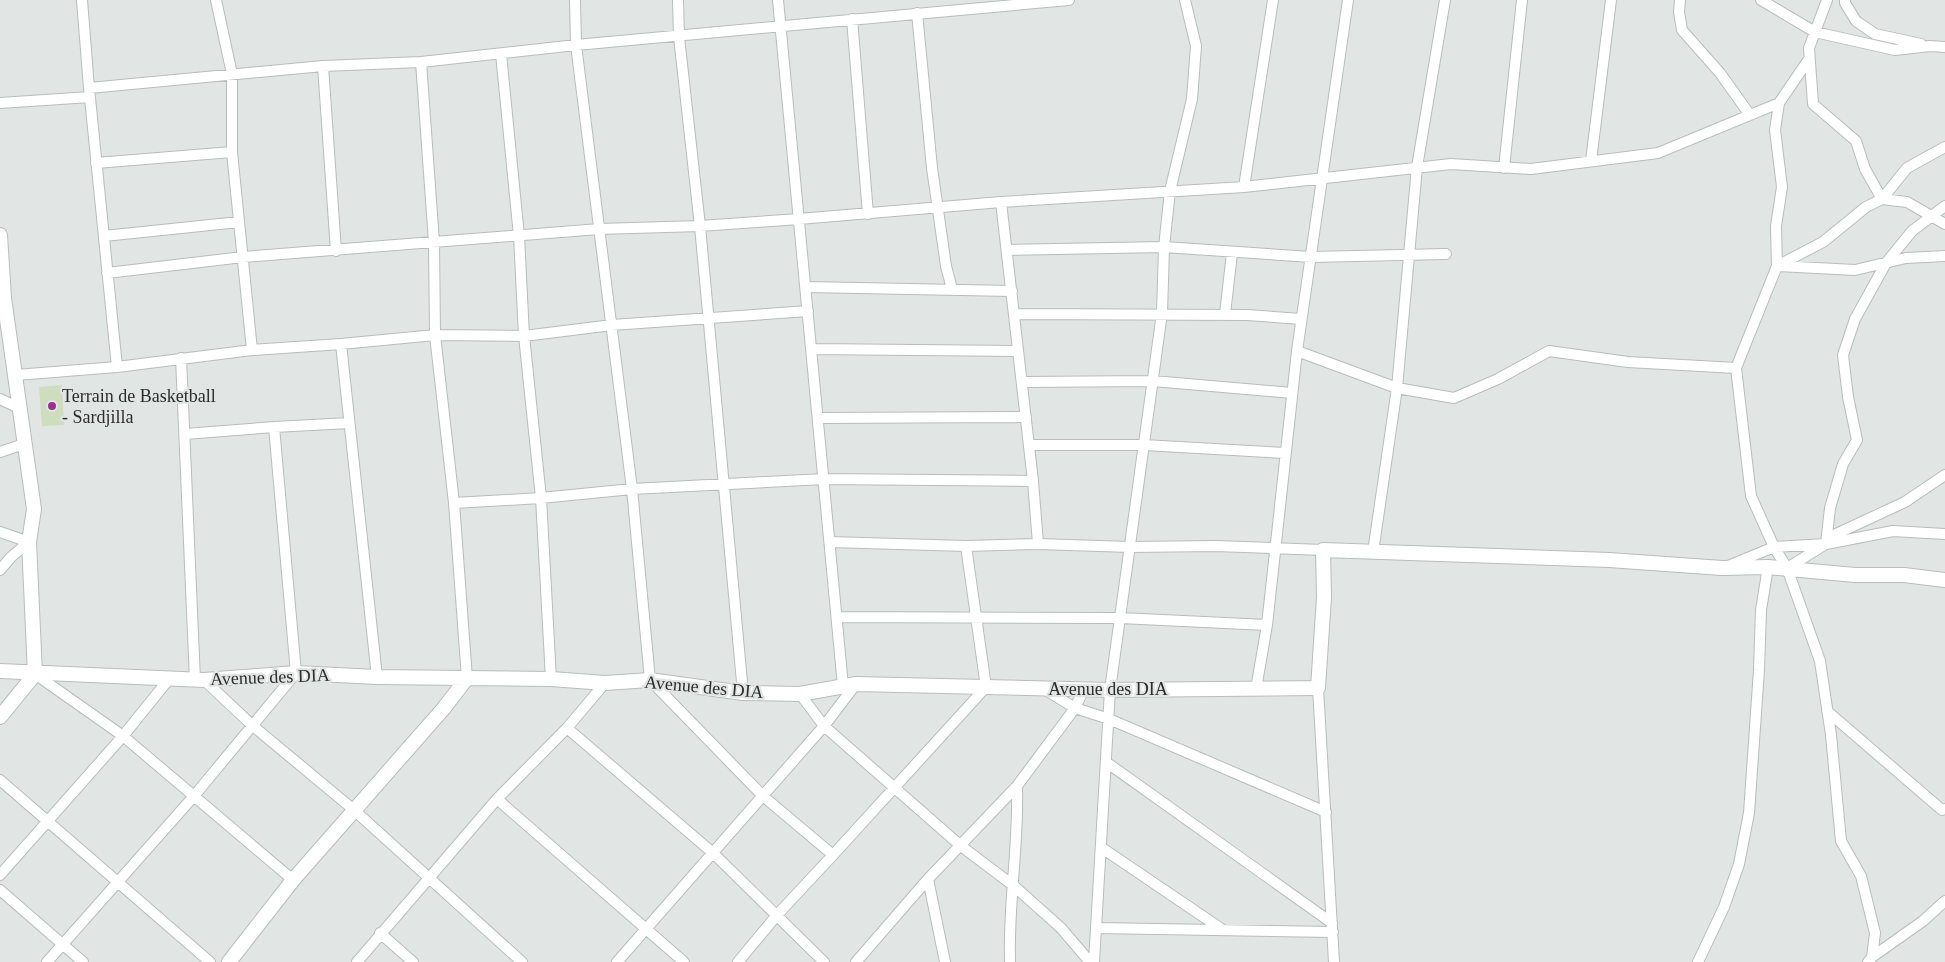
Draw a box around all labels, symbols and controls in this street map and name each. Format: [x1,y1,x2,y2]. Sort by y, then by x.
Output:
place label: Terrain de Basketball - Sardjilla [62,386,216,427]
marker: Terrain de Basketball - Sardjilla [46,400,58,412]
street label: Avenue des DIA [210,665,330,689]
street label: Avenue des DIA [644,672,764,702]
street label: Avenue des DIA [1048,679,1168,699]

